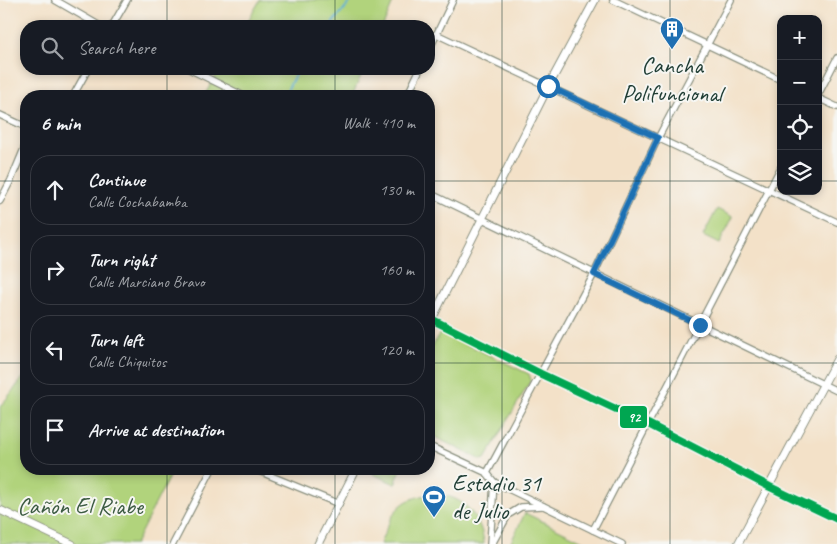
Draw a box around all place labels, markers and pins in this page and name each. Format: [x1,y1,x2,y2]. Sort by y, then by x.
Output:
building icon: Cancha Polifuncional [659,16,685,50]
place label: Cancha Polifuncional [622,50,726,108]
place label: Estadio 31 de Julio [452,468,542,526]
sports icon: Estadio 31 de Julio [421,484,447,518]

